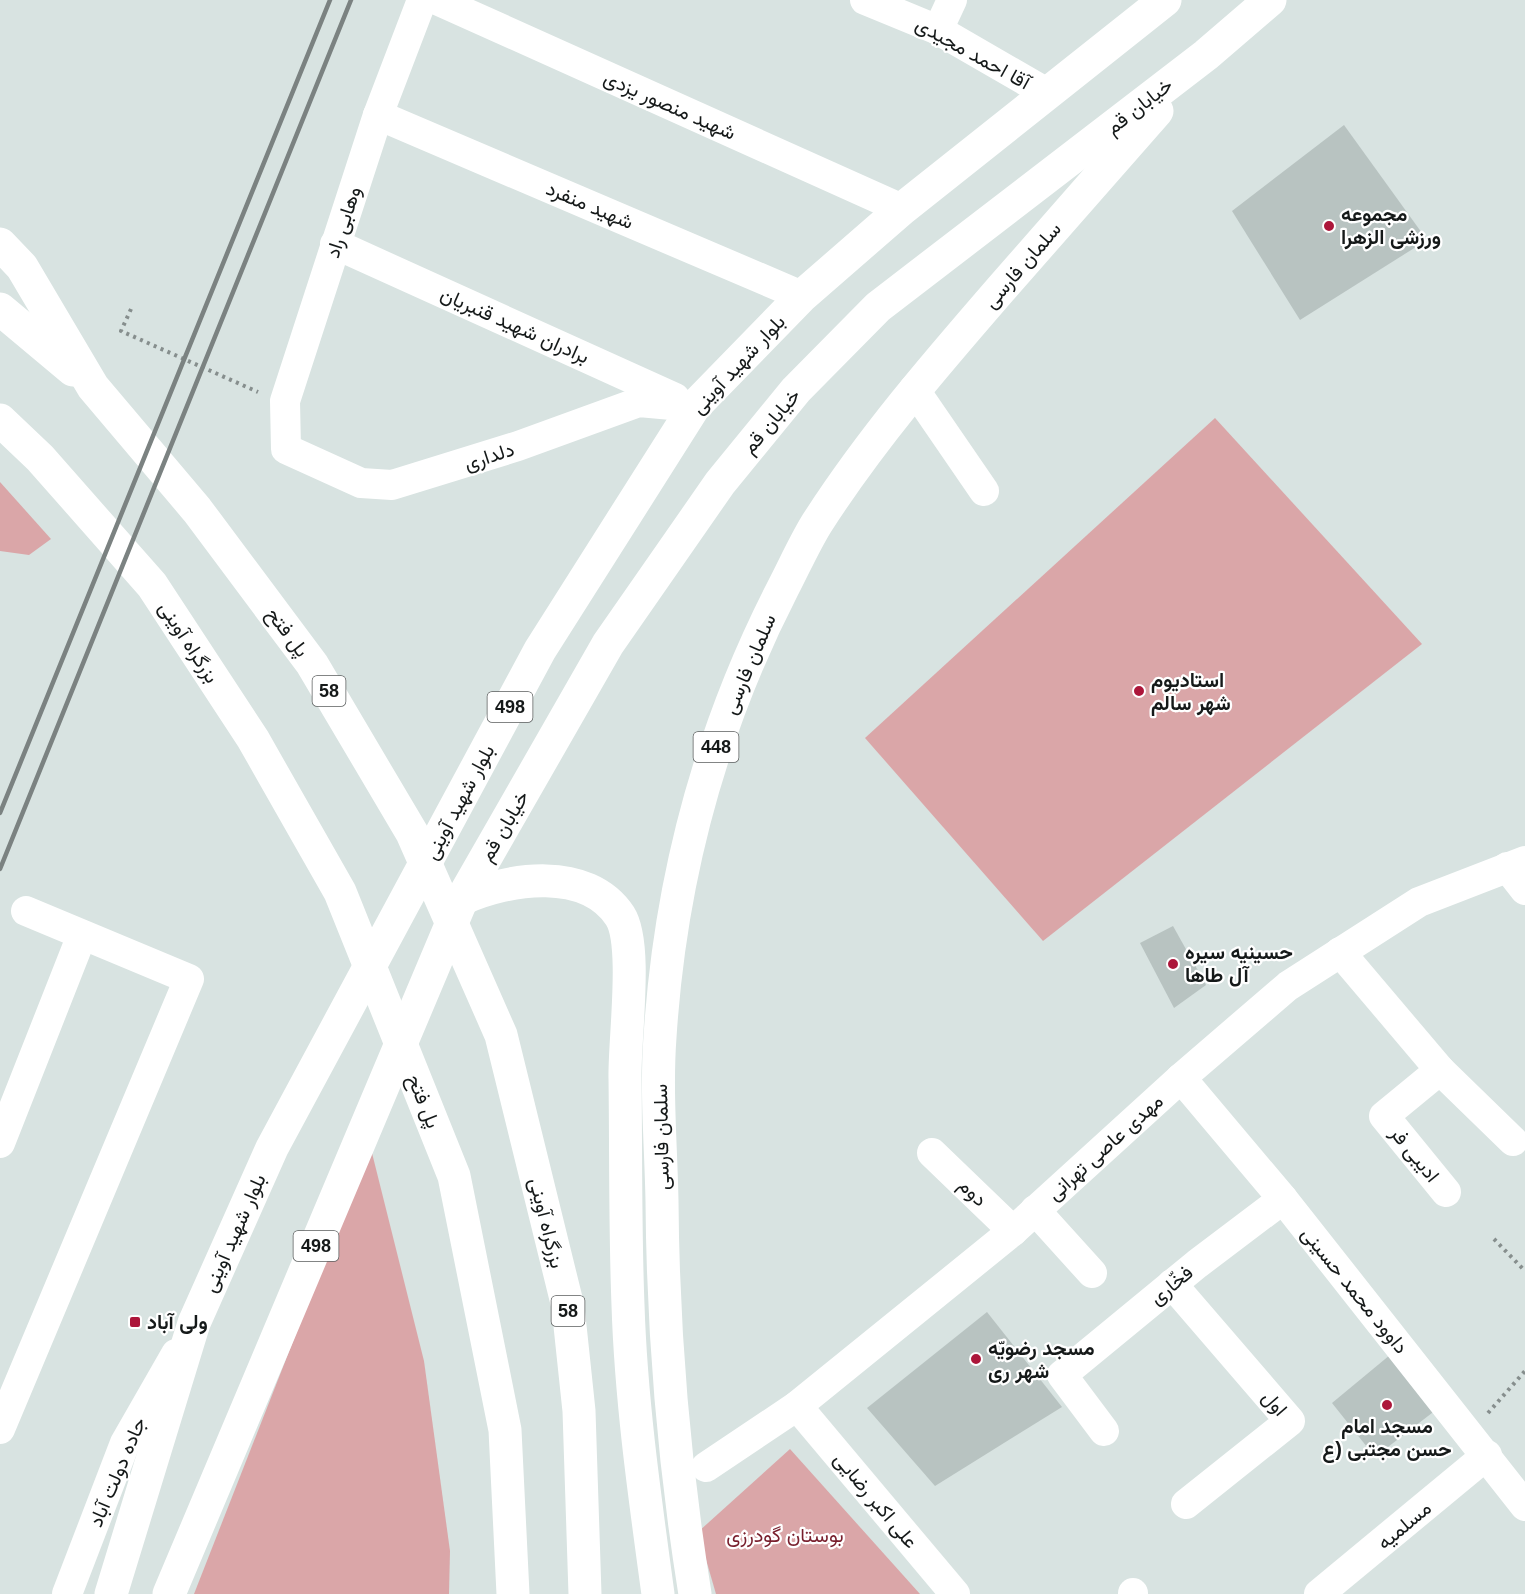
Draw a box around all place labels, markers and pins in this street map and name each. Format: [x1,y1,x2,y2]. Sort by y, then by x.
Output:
place label: مجموعه ورزشی الزهرا [1341,203,1441,250]
marker: مجموعه ورزشی الزهرا [1322,219,1336,233]
place label: استادیوم شهر سالم [1151,669,1231,716]
marker: استادیوم شهر سالم [1132,684,1146,698]
place label: حسینیه سیره آل طاها [1185,941,1293,987]
marker: حسینیه سیره آل طاها [1166,957,1180,971]
place label: ولی آباد [147,1311,208,1335]
marker: ولی آباد [128,1315,142,1329]
place label: مسجد رضویّه شهر ری [988,1337,1095,1384]
marker: مسجد رضویّه شهر ری [969,1352,983,1366]
marker: مسجد امام حسن مجتبی (ع [1380,1398,1394,1412]
place label: مسجد امام حسن مجتبی (ع [1322,1415,1452,1463]

